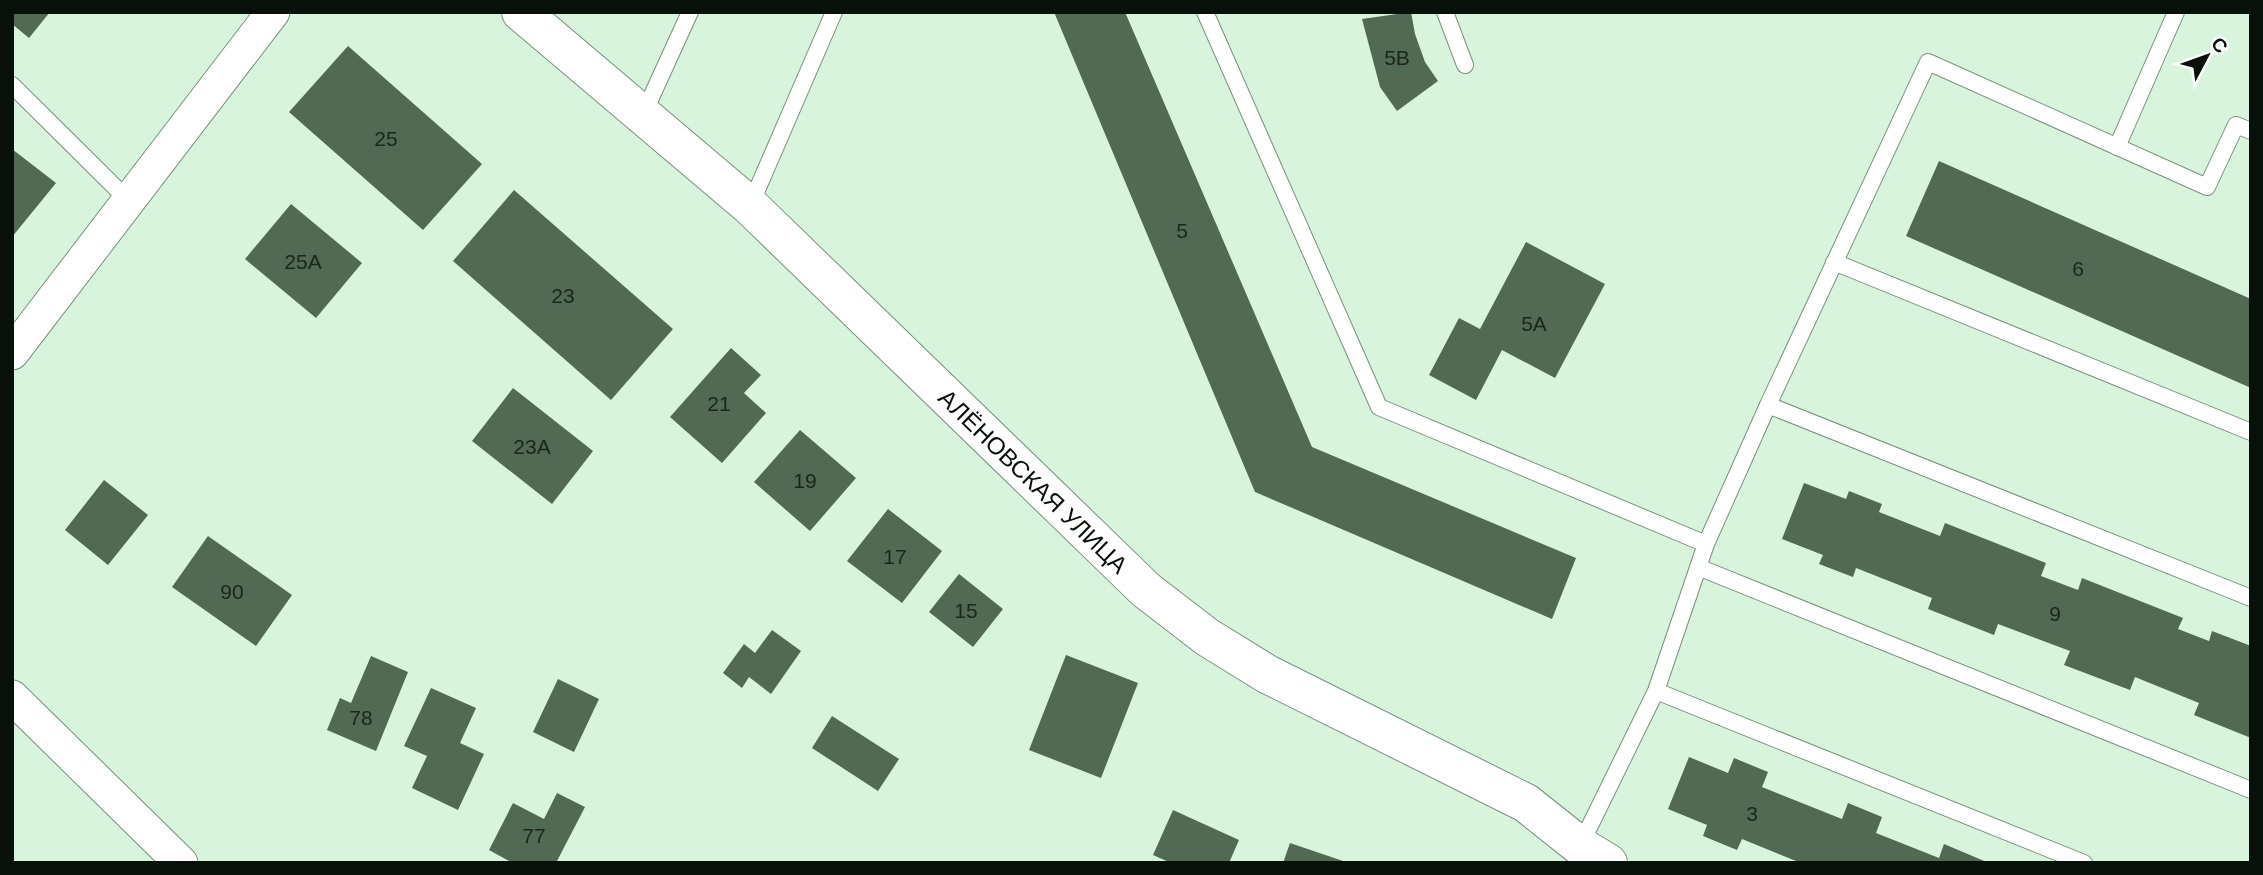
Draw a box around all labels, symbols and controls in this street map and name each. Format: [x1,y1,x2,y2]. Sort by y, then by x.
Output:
north arrow [2172,21,2242,91]
text: С [2207,33,2232,57]
house number: 5В [1384,46,1410,69]
house number: 25 [374,127,398,150]
house number: 5 [1176,219,1188,242]
house number: 25А [284,250,322,273]
house number: 6 [2072,257,2084,280]
house number: 23 [551,284,575,307]
house number: 5А [1521,312,1547,335]
street label: АЛЁНОВСКАЯ УЛИЦА [934,383,1133,578]
house number: 21 [707,392,731,415]
house number: 23А [513,435,551,458]
house number: 19 [793,469,817,492]
house number: 17 [883,545,907,568]
house number: 90 [220,580,244,603]
house number: 15 [954,599,978,622]
house number: 9 [2049,602,2061,625]
house number: 78 [349,706,373,729]
house number: 3 [1746,802,1758,825]
house number: 77 [522,824,546,847]

